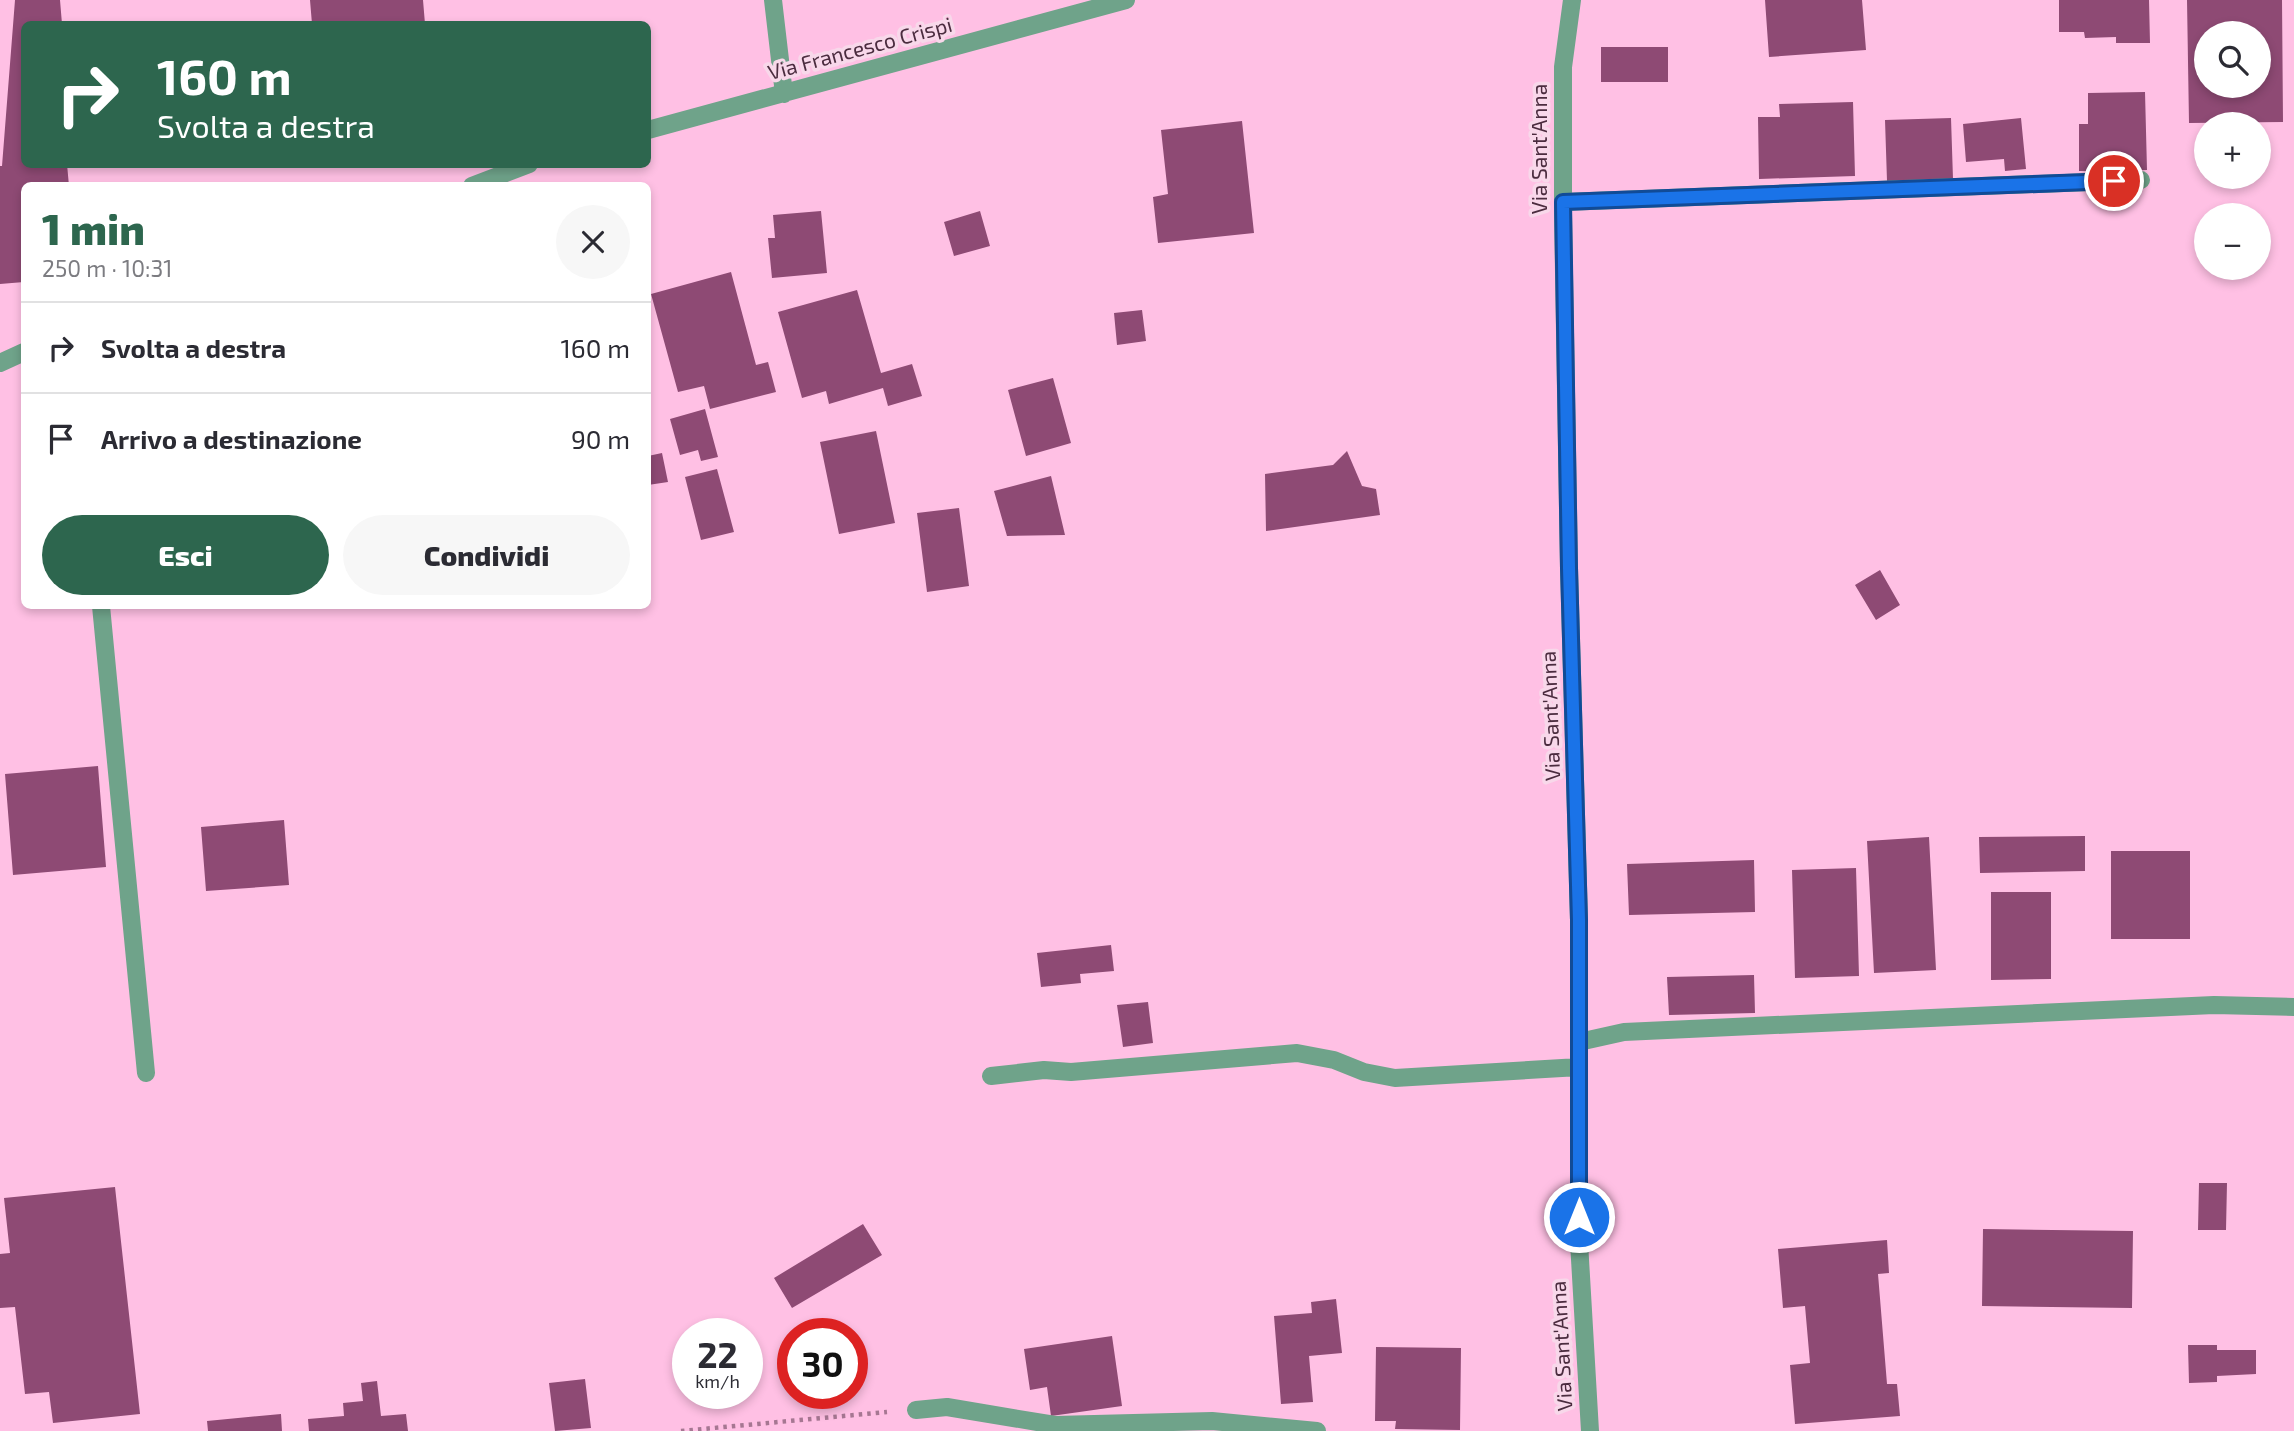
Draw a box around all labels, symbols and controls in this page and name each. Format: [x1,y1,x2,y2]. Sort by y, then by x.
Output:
street label: Via Francesco Crispi [765,11,954,84]
map controls [2194,21,2271,280]
button: search [2194,21,2271,98]
text: 160 m [157,46,292,105]
icon: right [42,49,133,140]
street label: Via Sant'Anna [1526,84,1551,214]
text: Svolta a destra [157,106,375,144]
button: + [2194,112,2271,189]
pin [2084,151,2144,211]
icon: arrive [2095,162,2133,200]
text: 1 min [42,203,145,253]
button: − [2194,203,2271,280]
button: close [556,205,630,279]
text: 250 m · 10:31 [42,254,172,282]
icon: right [42,329,80,367]
text: Svolta a destra [101,332,286,363]
text: 160 m [561,332,630,363]
icon: arrive [42,420,80,458]
text: Arrivo a destinazione [101,423,362,454]
text: 90 m [571,423,630,454]
button: Esci [42,515,329,595]
button: Condividi [343,515,630,595]
street label: Via Sant'Anna [1535,650,1564,782]
position arrow [1542,1180,1616,1254]
street label: Via Sant'Anna [1545,1280,1576,1412]
speed limit sign: 30 [777,1318,868,1409]
text: 22 [697,1333,738,1375]
text: km/h [695,1370,740,1392]

